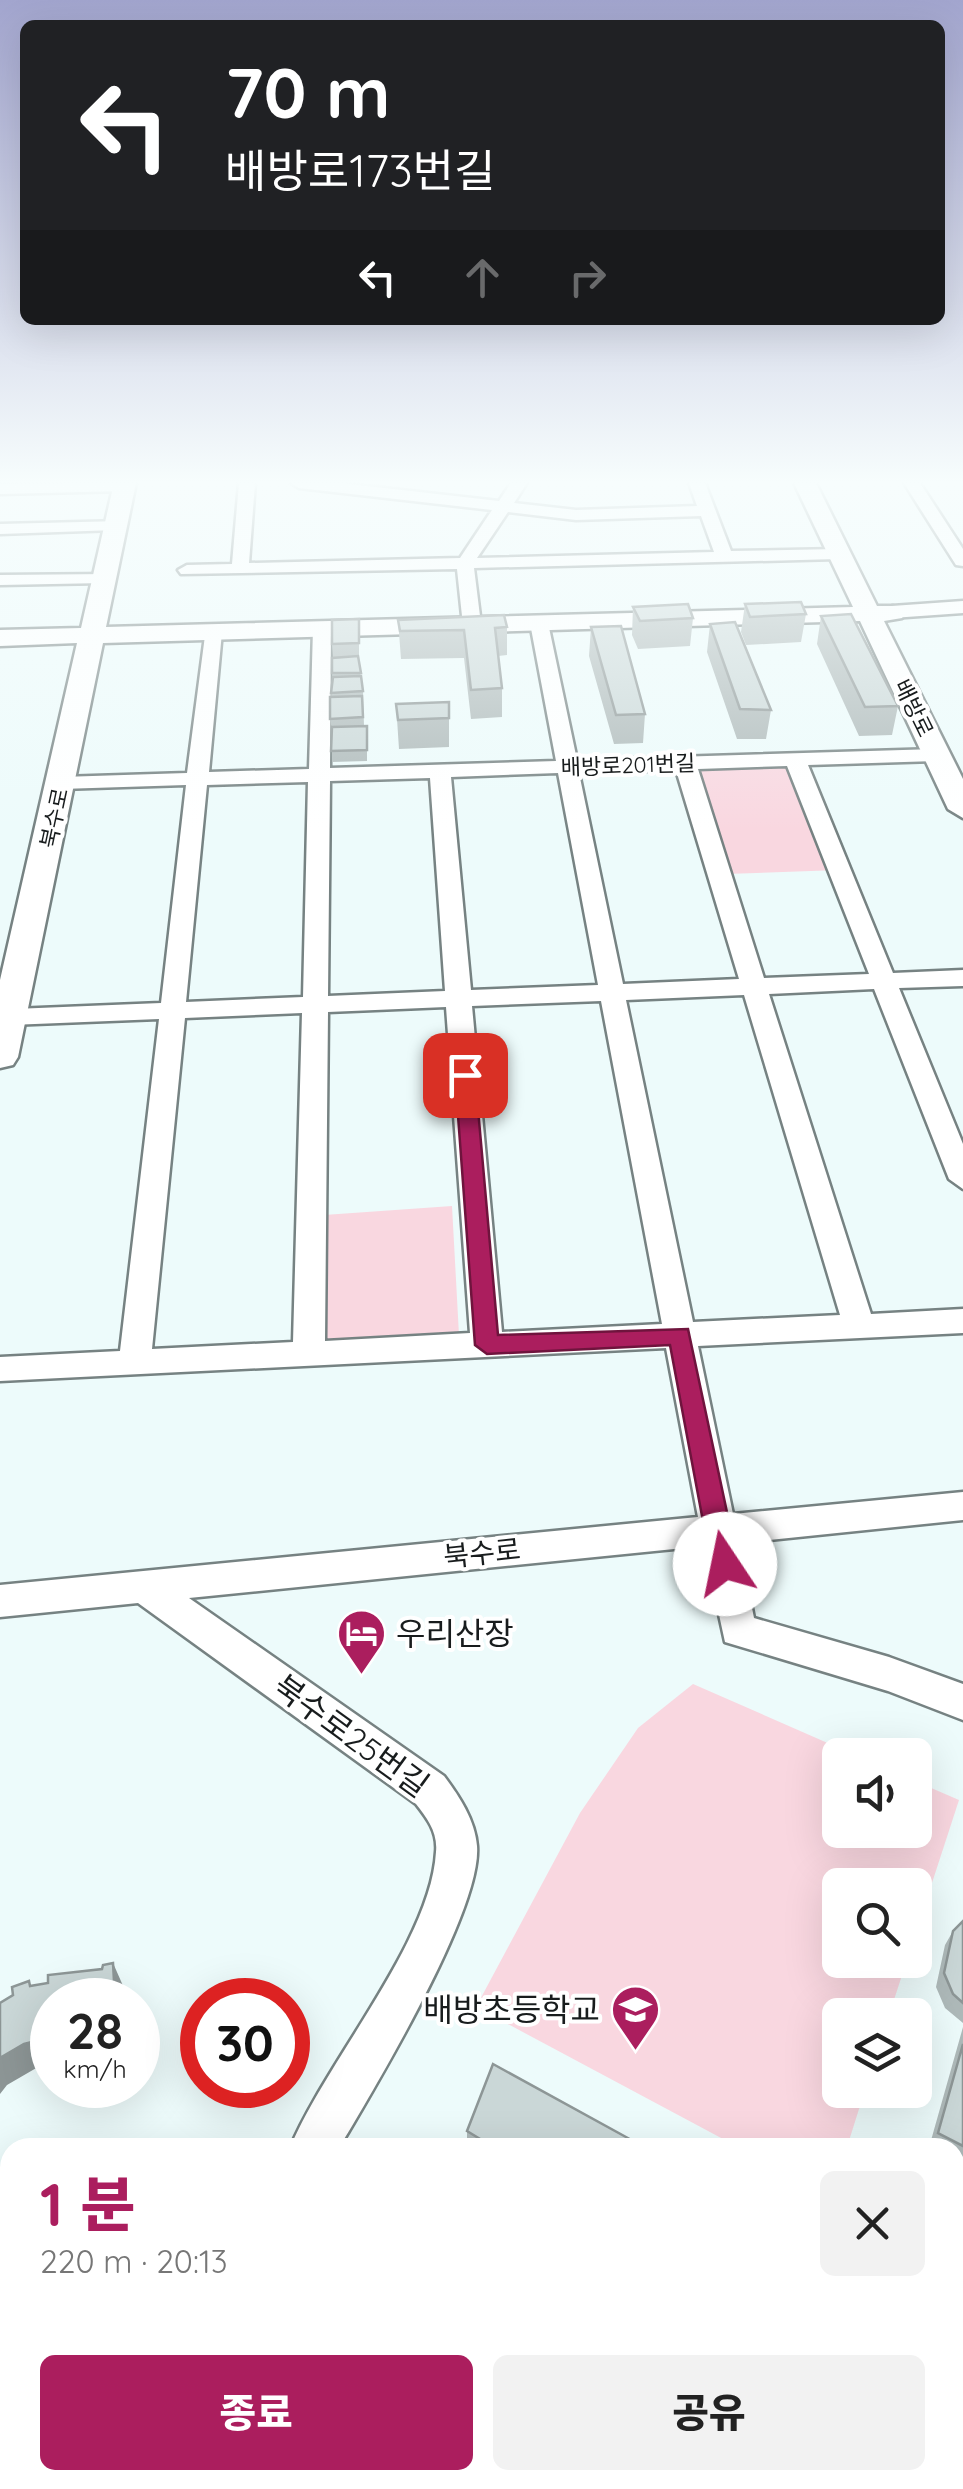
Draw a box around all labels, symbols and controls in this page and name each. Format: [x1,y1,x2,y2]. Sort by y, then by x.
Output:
text: 70 m [225,48,391,136]
icon: left [60,60,190,190]
text: 배방로173번길 [225,142,495,198]
icon: left [350,250,405,305]
icon: ahead [455,250,510,305]
icon: right [560,250,615,305]
street label: 배방로 [888,675,940,741]
street label: 배방로201번길 [560,749,696,781]
street label: 북수로 [34,785,74,851]
pin [423,1033,508,1118]
icon: arrive [438,1048,493,1103]
position arrow [673,1512,777,1616]
street label: 북수로 [442,1531,522,1574]
hotel icon: 우리산장 [335,1608,387,1676]
place label: 우리산장 [396,1613,514,1653]
street label: 북수로25번길 [266,1665,437,1805]
map controls [822,1738,932,2108]
button: sound [822,1738,932,1848]
button: search [822,1868,932,1978]
speed limit sign: 30 [180,1978,310,2108]
school or university icon: 배방초등학교 [609,1984,661,2052]
place label: 배방초등학교 [423,1989,600,2029]
button: layers [822,1998,932,2108]
text: 28 [67,1999,123,2062]
text: km/h [63,2053,127,2084]
text: 1 분 [40,2166,135,2241]
button: close [820,2171,925,2276]
text: 220 m · 20:13 [40,2241,228,2281]
button: 종료 [40,2355,473,2470]
button: 공유 [493,2355,925,2470]

